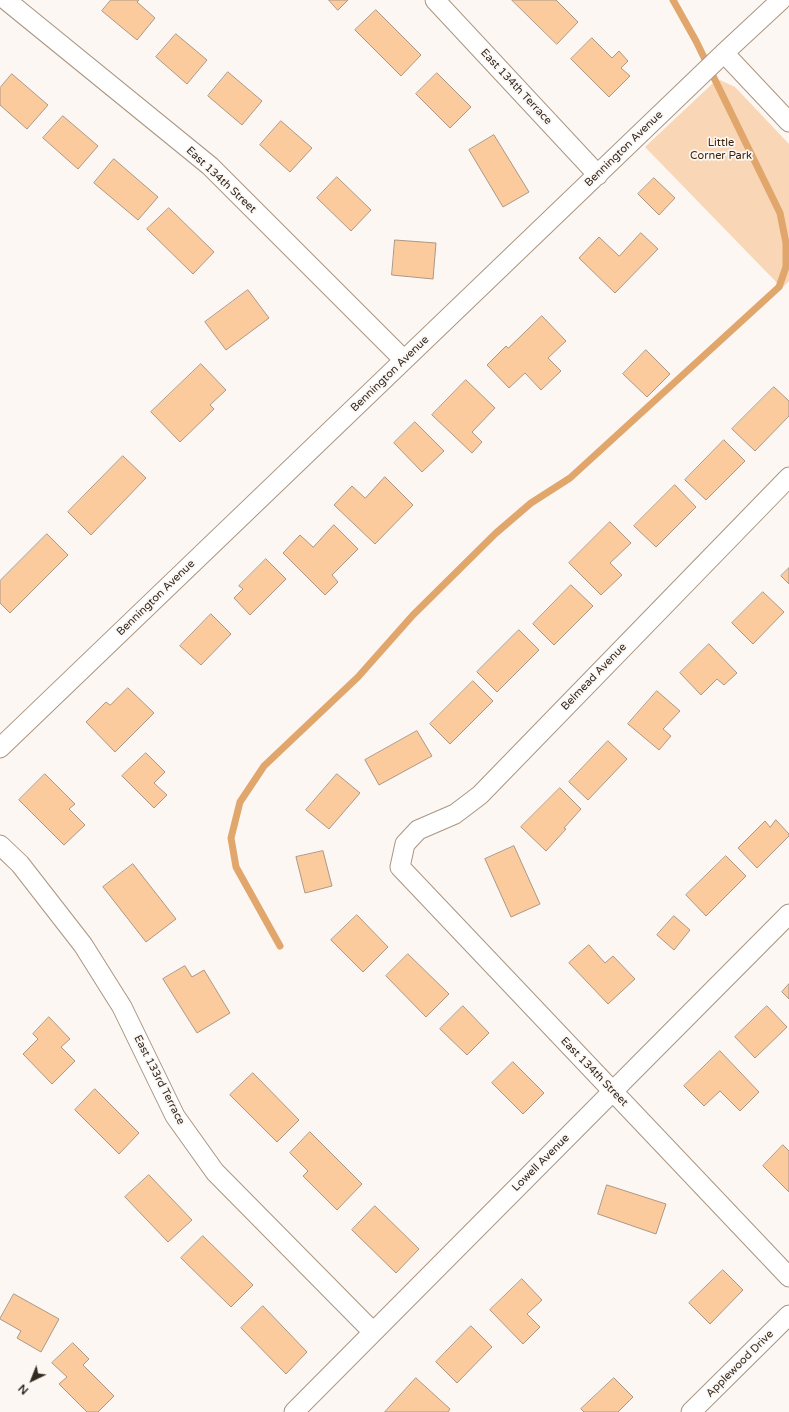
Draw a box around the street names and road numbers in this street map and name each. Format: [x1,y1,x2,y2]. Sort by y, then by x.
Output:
street label: East 134th Terrace [477,46,555,128]
street label: Bennington Avenue [582,108,666,190]
street label: East 134th Street [183,144,259,216]
street label: Bennington Avenue [348,333,432,415]
street label: Bennington Avenue [114,557,198,639]
street label: Belmead Avenue [559,641,629,713]
street label: East 133rd Terrace [131,1033,187,1127]
street label: East 134th Street [558,1035,630,1109]
street label: Lowell Avenue [510,1132,572,1194]
street label: Applewood Drive [704,1328,776,1400]

